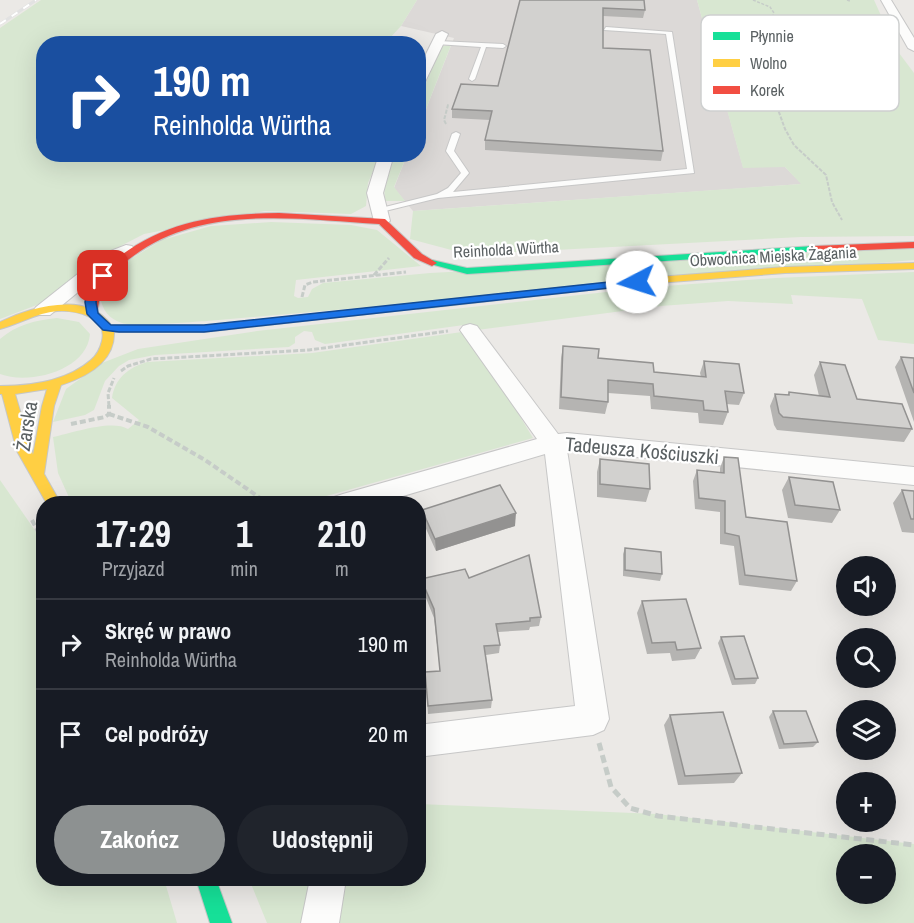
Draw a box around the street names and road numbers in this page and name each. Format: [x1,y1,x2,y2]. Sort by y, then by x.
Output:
street label: Reinholda Würtha [453,235,560,263]
street label: Obwodnica Miejska Żagania [689,241,858,271]
street label: Żarska [9,399,43,453]
street label: Tadeusza Kościuszki [564,430,720,470]

